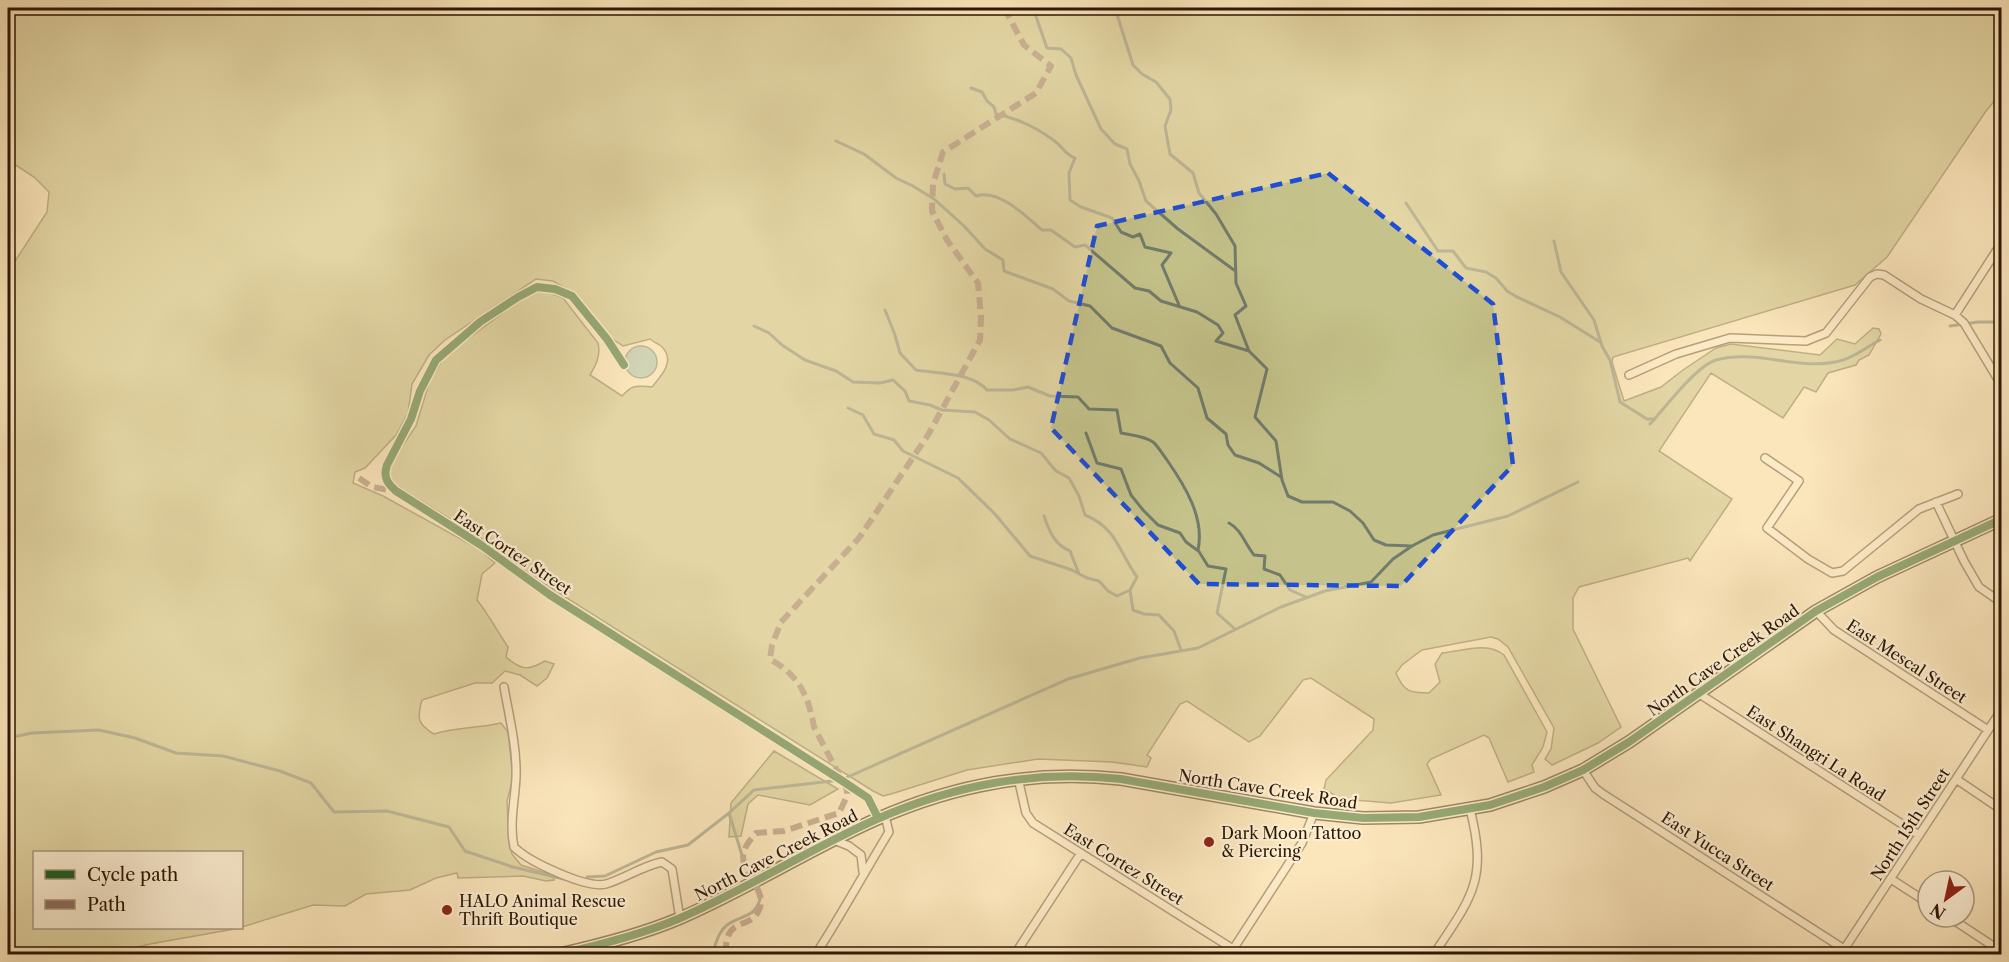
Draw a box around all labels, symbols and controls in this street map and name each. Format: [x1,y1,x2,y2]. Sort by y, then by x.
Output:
street label: East Cortez Street [450,505,576,599]
street label: North Cave Creek Road [1643,600,1803,720]
street label: East Mescal Street [1843,615,1971,707]
street label: East Shangri La Road [1743,701,1889,805]
street label: North 15th Street [1866,764,1954,884]
street label: North Cave Creek Road [1177,765,1359,813]
street label: North Cave Creek Road [691,805,861,905]
street label: East Yucca Street [1658,807,1778,895]
street label: East Cortez Street [1060,819,1188,909]
place label: Dark Moon Tattoo & Piercing [1221,823,1362,861]
marker: Dark Moon Tattoo & Piercing [1202,835,1216,849]
legend [33,851,243,929]
text: Cycle path [87,864,178,886]
north arrow [1916,869,1976,929]
place label: HALO Animal Rescue Thrift Boutique [459,891,626,929]
text: Path [87,894,126,916]
text: N [1926,899,1949,924]
marker: HALO Animal Rescue Thrift Boutique [440,903,454,917]

